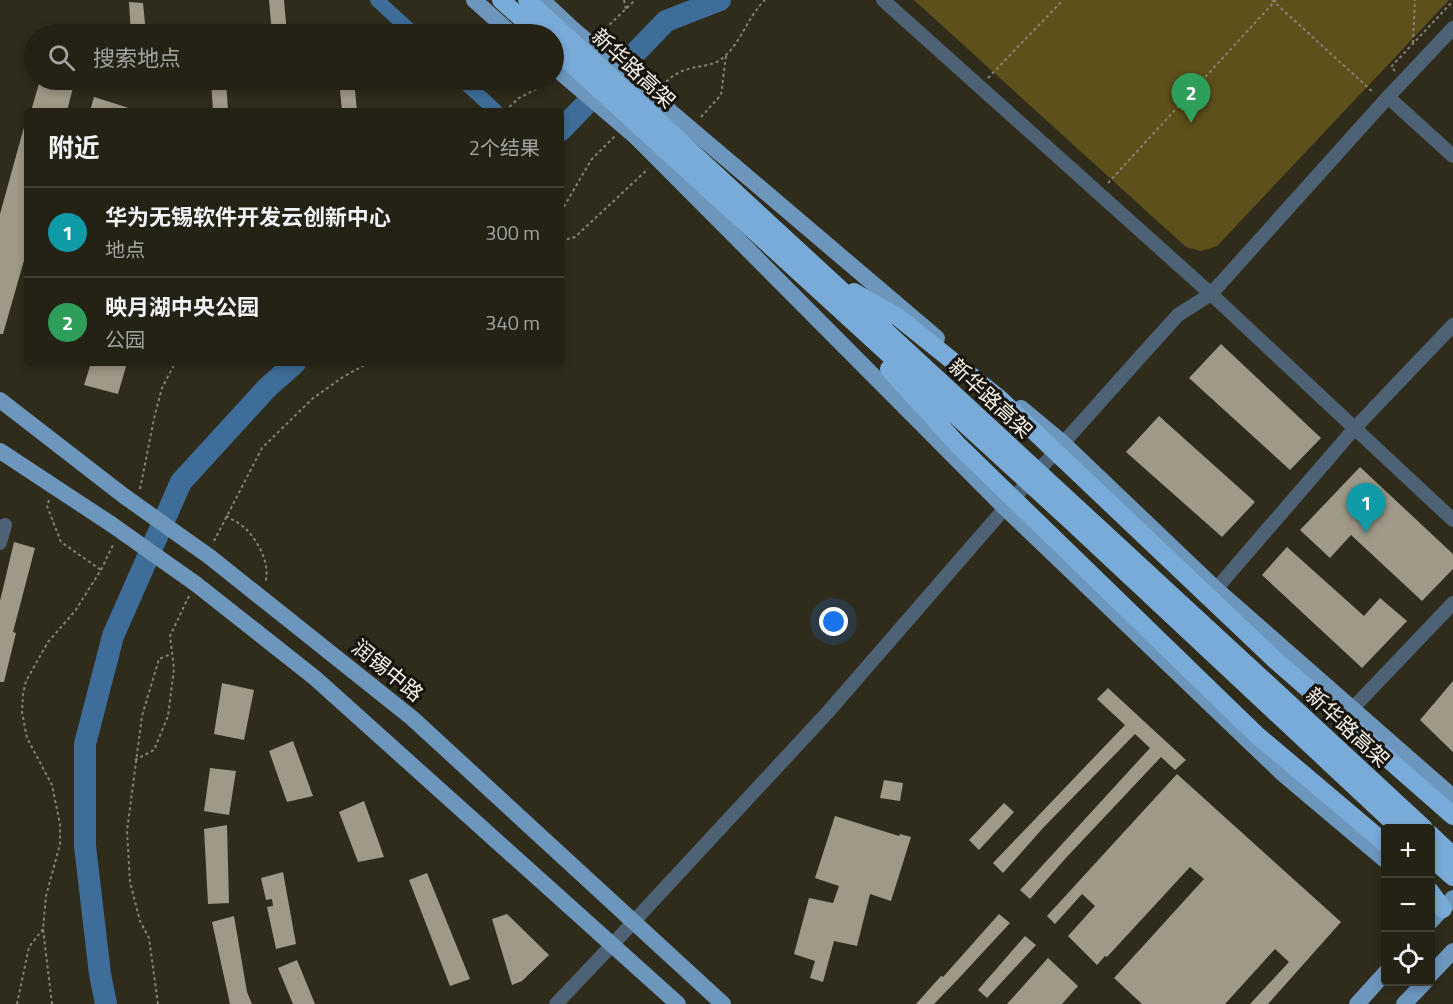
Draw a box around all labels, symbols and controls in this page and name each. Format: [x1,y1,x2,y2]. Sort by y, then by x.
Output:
street label: 新华路高架 [585,20,683,116]
search box [24,24,564,90]
icon: search [45,41,78,74]
text: 搜索地点 [93,41,181,75]
pin: 2 [1172,74,1210,123]
text: 附近 [48,128,100,167]
text: 2个结果 [469,132,540,163]
text: 华为无锡软件开发云创新中心 [105,200,391,234]
text: 1 [62,217,73,248]
text: 300 m [485,217,540,248]
text: 地点 [105,234,145,265]
text: 映月湖中央公园 [105,290,259,324]
text: 2 [62,307,73,338]
text: 340 m [485,307,540,338]
text: 公园 [105,324,145,355]
street label: 新华路高架 [942,350,1040,446]
pin: 1 [1346,484,1386,533]
your location [819,607,848,636]
street label: 润锡中路 [345,631,431,709]
street label: 新华路高架 [1299,679,1397,775]
map controls [1381,824,1435,986]
button: + [1381,824,1435,878]
button: − [1381,878,1435,932]
button: locate [1381,932,1435,986]

